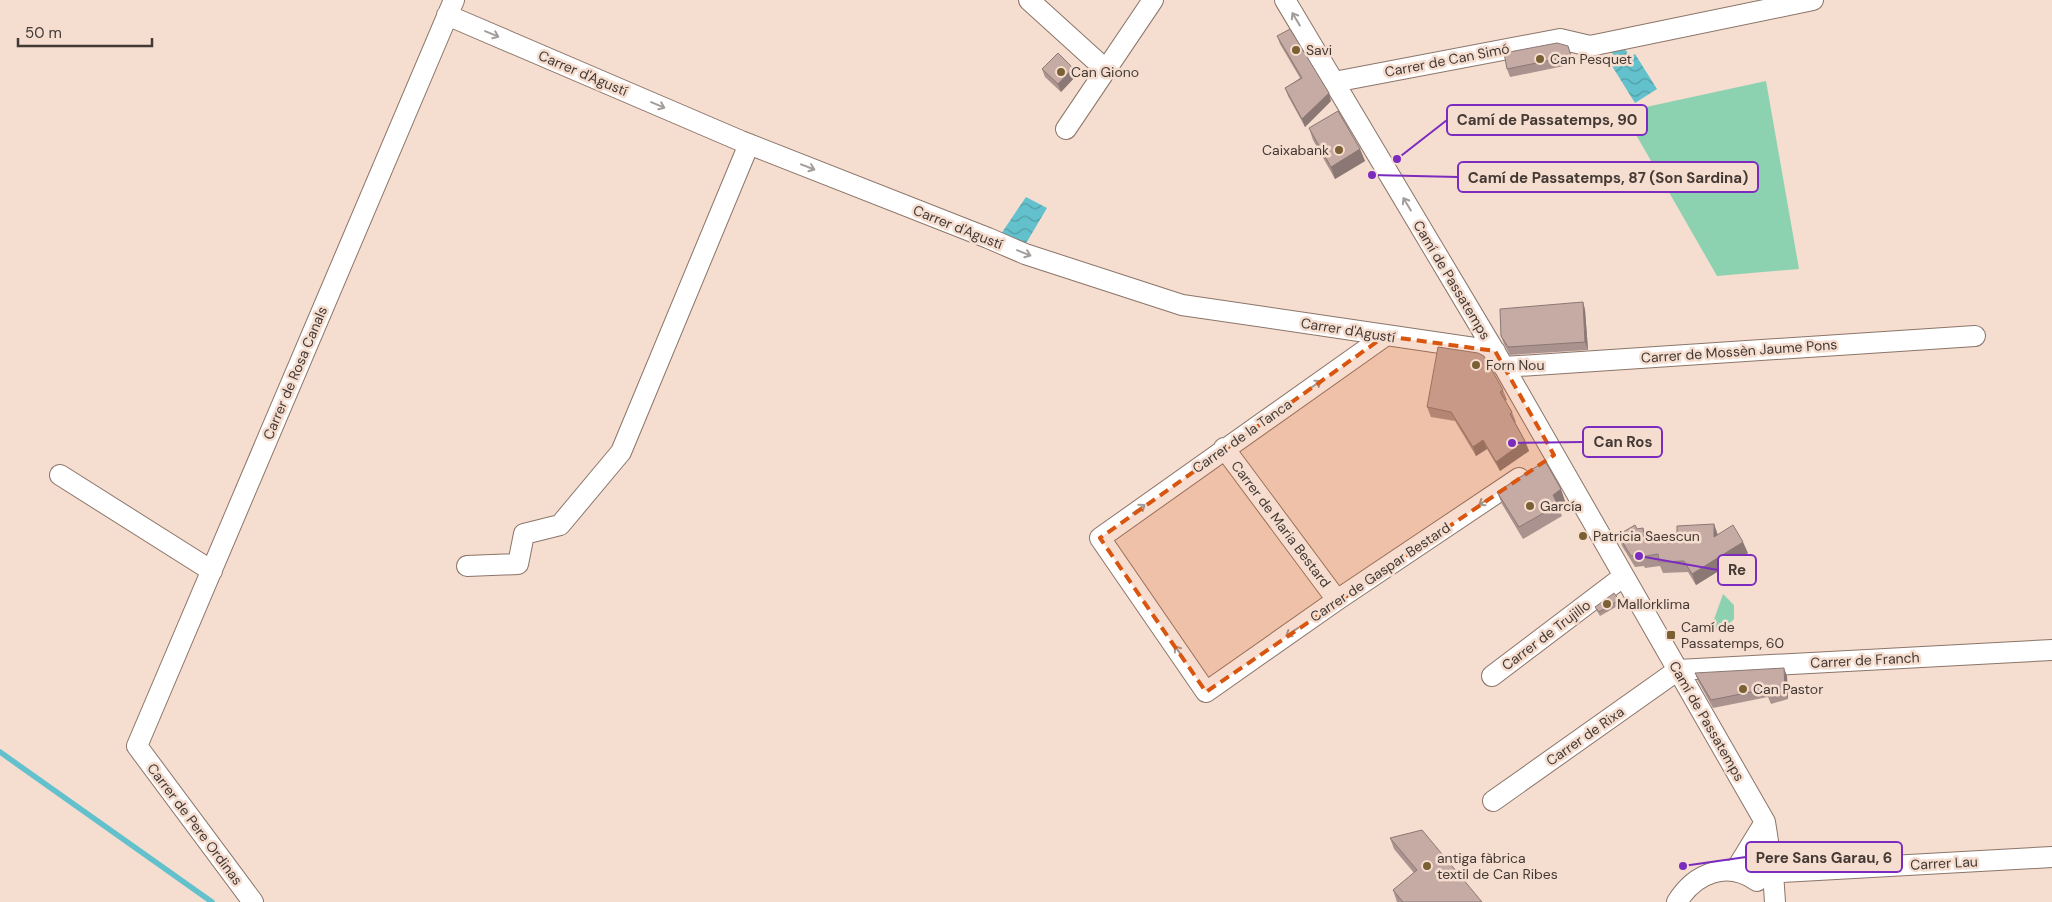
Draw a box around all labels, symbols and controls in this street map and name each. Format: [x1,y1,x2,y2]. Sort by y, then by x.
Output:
one-way arrow [1291,13,1301,27]
scale bar [18,15,151,47]
text: 50 m [25,23,62,43]
one-way arrow [484,30,499,40]
street label: Carrer de Can Simó [1383,39,1511,81]
place label: Savi [1306,41,1332,59]
marker: Savi [1290,44,1302,56]
street label: Carrer d'Agustí [536,46,631,100]
place label: Can Pesquet [1550,50,1632,68]
marker: Can Pesquet [1534,53,1546,65]
place label: Can Giono [1071,63,1139,81]
marker: Can Giono [1055,66,1067,78]
one-way arrow [650,101,665,110]
callout: Camí de Passatemps, 90 [1447,105,1647,135]
text: Camí de Passatemps, 90 [1457,110,1637,130]
place label: Caixabank [1262,141,1329,159]
marker: Caixabank [1333,144,1345,156]
callout: Camí de Passatemps, 87 (Son Sardina) [1458,162,1758,192]
one-way arrow [800,163,815,172]
text: Camí de Passatemps, 87 (Son Sardina) [1468,168,1748,188]
one-way arrow [1401,198,1411,212]
street label: Carrer d'Agustí [910,201,1006,254]
street label: Camí de Passatemps [1409,217,1495,343]
one-way arrow [1016,249,1031,259]
street label: Carrer de Rosa Canals [259,304,331,442]
street label: Carrer d'Agustí [1300,314,1397,346]
street label: Carrer de Mossèn Jaume Pons [1640,335,1838,367]
place label: Forn Nou [1486,356,1544,374]
marker: Forn Nou [1470,359,1482,371]
one-way arrow [1307,380,1321,390]
street label: Carrer de la Tanca [1189,395,1295,477]
callout: Can Ros [1583,427,1662,457]
text: Can Ros [1594,432,1652,452]
street label: Carrer de Maria Bestard [1227,457,1335,591]
one-way arrow [1478,496,1492,506]
place label: García [1540,497,1582,515]
marker: García [1524,500,1536,512]
one-way arrow [1132,504,1145,515]
street label: Carrer de Gaspar Bestard [1306,518,1454,626]
place label: Patricia Saescun [1593,527,1700,545]
marker: Patricia Saescun [1577,530,1589,542]
callout: Re [1718,555,1756,585]
text: Re [1728,560,1746,580]
place label: Mallorklima [1617,595,1690,613]
street label: Carrer de Trujillo [1498,596,1594,674]
marker: Mallorklima [1601,598,1613,610]
place label: Camí de Passatemps, 60 [1681,618,1784,652]
one-way arrow [1286,627,1300,637]
marker: Camí de Passatemps, 60 [1665,629,1677,641]
one-way arrow [1174,645,1184,659]
street label: Carrer de Franch [1810,648,1920,672]
street label: Camí de Passatemps [1665,658,1749,784]
place label: Can Pastor [1753,680,1823,698]
marker: Can Pastor [1737,683,1749,695]
street label: Carrer de Rixa [1542,702,1628,770]
street label: Carrer de Pere Ordinas [143,760,247,888]
callout: Pere Sans Garau, 6 [1746,842,1902,872]
text: Pere Sans Garau, 6 [1756,848,1892,868]
place label: antiga fàbrica textil de Can Ribes [1437,849,1558,883]
street label: Carrer Lau [1910,852,1978,874]
marker: antiga fàbrica textil de Can Ribes [1421,860,1433,872]

